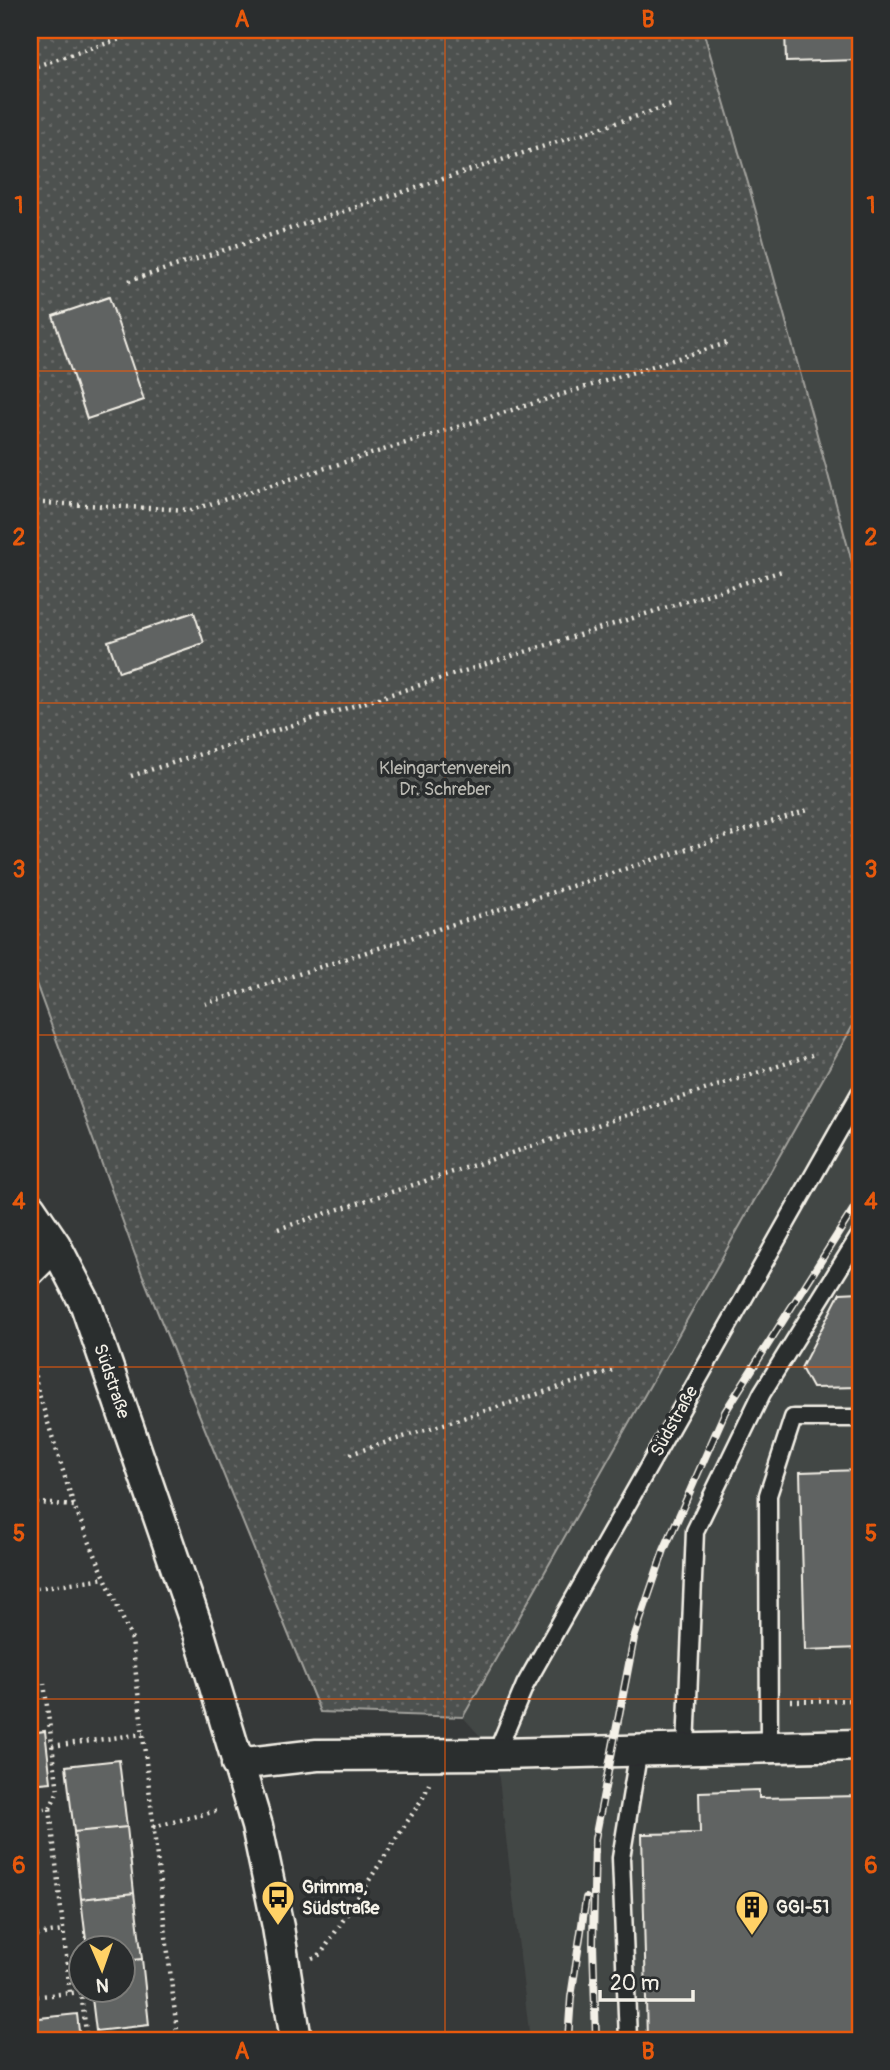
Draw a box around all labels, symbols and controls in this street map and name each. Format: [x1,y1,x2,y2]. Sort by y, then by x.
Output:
text: A [235,5,250,34]
text: B [641,5,655,34]
text: 1 [15,191,24,220]
text: 1 [867,191,876,220]
text: 2 [13,523,26,552]
text: 2 [865,523,878,552]
park label: Kleingartenverein Dr. Schreber [379,757,511,801]
text: 3 [13,855,25,884]
text: 3 [865,855,877,884]
text: 4 [12,1187,26,1216]
text: 4 [864,1187,878,1216]
street label: Südstraße [88,1341,135,1422]
street label: Südstraße [646,1382,703,1461]
text: 5 [13,1519,25,1548]
text: 5 [865,1519,877,1548]
text: 6 [12,1851,26,1880]
text: 6 [864,1851,878,1880]
place label: Grimma, Südstraße [302,1876,381,1920]
bus stop icon: Grimma, Südstraße [259,1878,297,1927]
building icon: GGI-51 [733,1888,771,1937]
place label: GGI-51 [776,1896,829,1919]
north arrow [66,1934,136,2004]
scale bar [600,1958,692,2002]
text: 20 m [610,1970,659,1997]
text: N [96,1973,109,1997]
text: A [235,2037,250,2066]
text: B [641,2037,655,2066]

